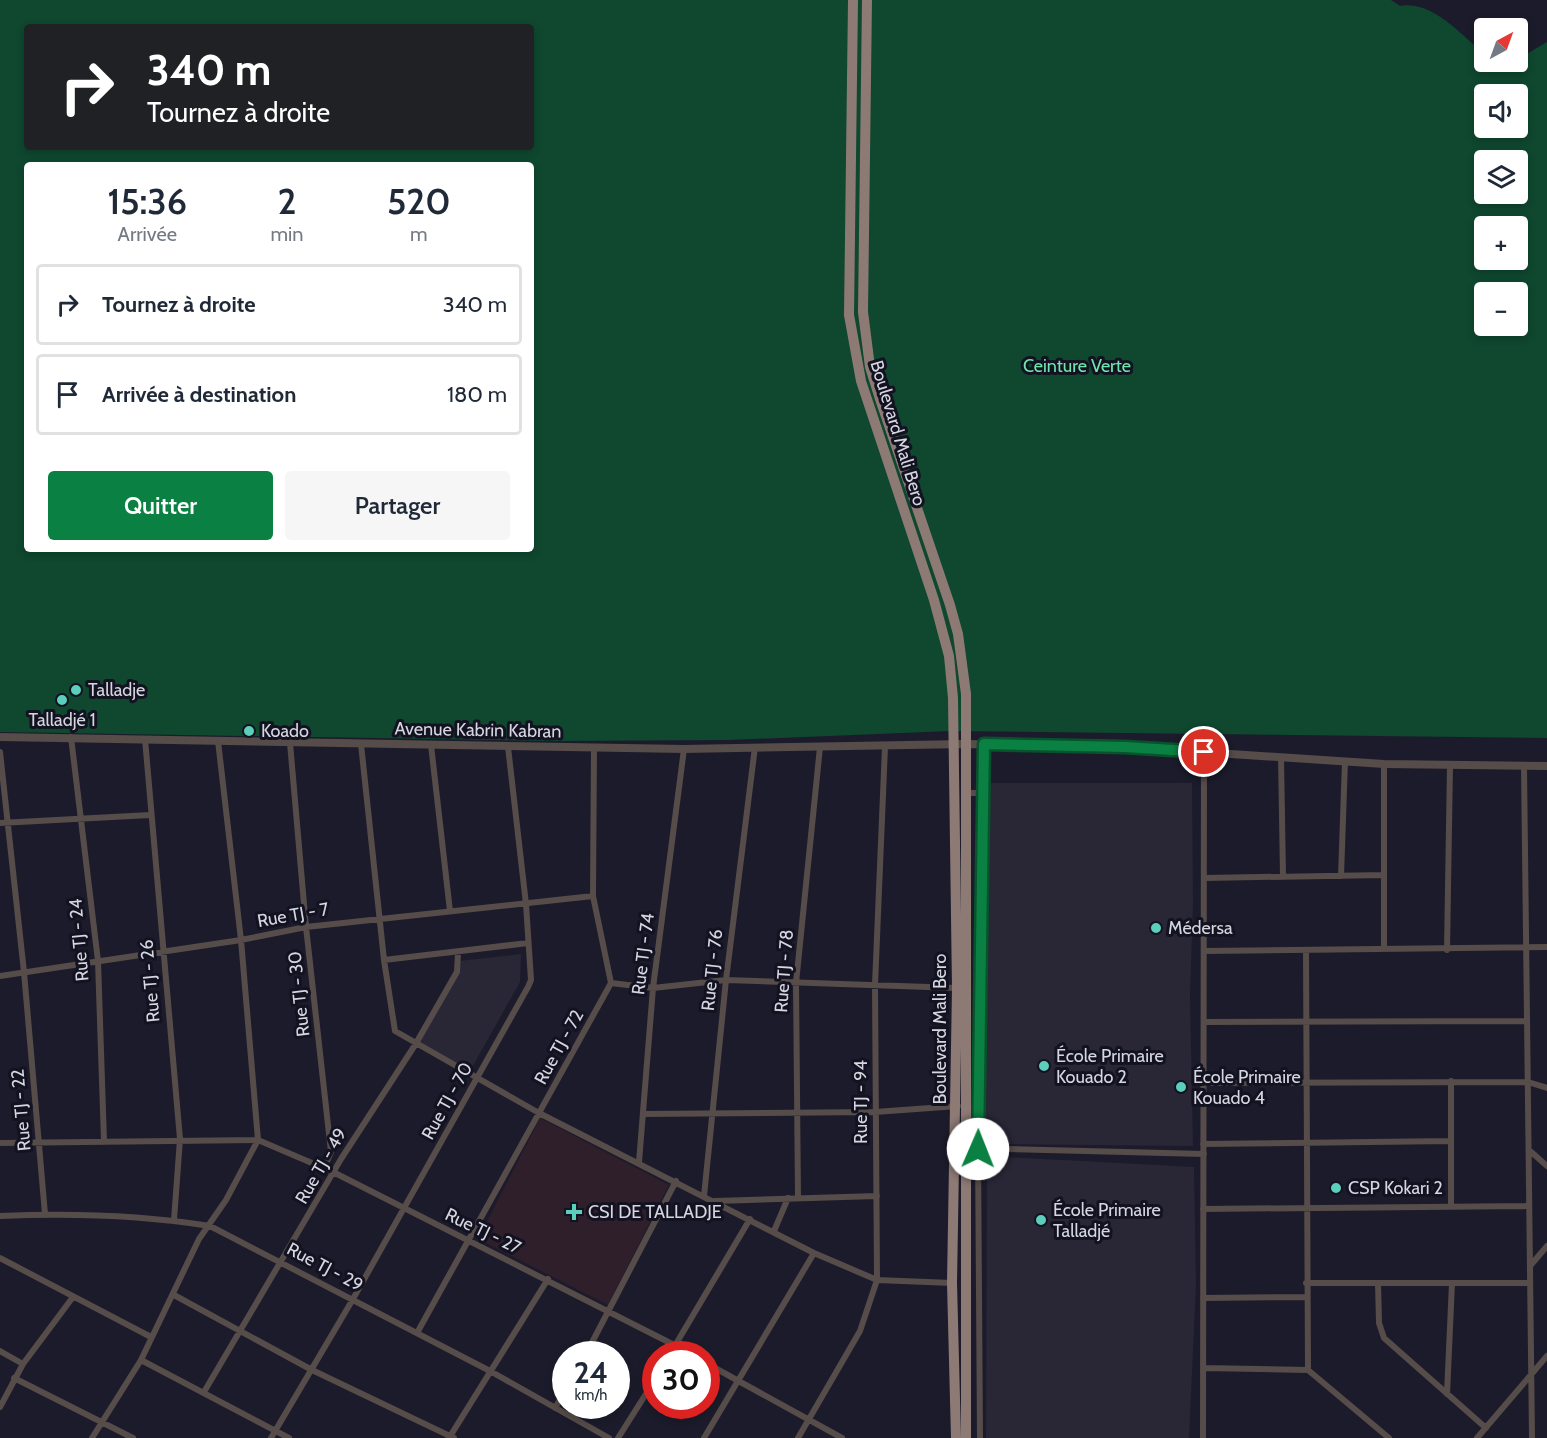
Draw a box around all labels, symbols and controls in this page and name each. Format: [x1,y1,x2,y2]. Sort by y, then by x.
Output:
north arrow [1474,18,1528,72]
map controls [1474,18,1528,336]
text: 340 m [147,44,271,96]
icon: right [48,48,126,126]
button: sound [1474,84,1528,138]
text: Tournez à droite [147,96,330,129]
button: layers [1474,150,1528,204]
text: 15:36 [107,179,187,223]
text: 2 [277,179,296,223]
text: 520 [387,179,451,223]
button: + [1474,216,1528,270]
text: Arrivée [118,222,177,246]
text: min [271,222,303,246]
text: m [410,222,428,246]
button: − [1474,282,1528,336]
icon: right [51,288,84,321]
text: Tournez à droite [102,291,256,318]
text: 340 m [443,291,507,318]
park label: Ceinture Verte [1023,355,1131,377]
street label: Boulevard Mali Bero [865,358,931,508]
icon: arrive [51,378,84,411]
text: Arrivée à destination [102,381,296,408]
text: 180 m [447,381,507,408]
button: Quitter [48,471,273,540]
button: Partager [285,471,510,540]
place label: Talladje [88,679,145,701]
marker: Talladje [69,683,83,697]
marker: Talladjé 1 [55,693,69,707]
place label: Talladjé 1 [28,709,96,731]
street label: Avenue Kabrin Kabran [394,718,562,742]
place label: Koado [261,720,309,742]
marker: Koado [242,724,256,738]
pin [1178,726,1229,777]
icon: arrive [1187,735,1220,768]
street label: Rue TJ - 24 [64,898,94,982]
street label: Rue TJ - 7 [255,898,331,932]
street label: Rue TJ - 74 [627,912,659,996]
place label: Médersa [1168,917,1233,939]
marker: Médersa [1149,921,1163,935]
street label: Rue TJ - 76 [697,928,727,1012]
street label: Rue TJ - 78 [770,929,798,1013]
street label: Rue TJ - 26 [135,939,165,1023]
street label: Rue TJ - 30 [284,950,314,1038]
street label: Boulevard Mali Bero [929,953,951,1104]
street label: Rue TJ - 72 [530,1006,588,1088]
place label: École Primaire Kouado 2 [1056,1045,1164,1088]
street label: Rue TJ - 70 [417,1059,477,1143]
marker: École Primaire Kouado 2 [1037,1059,1051,1073]
street label: Rue TJ - 94 [850,1060,872,1144]
place label: École Primaire Kouado 4 [1193,1066,1301,1109]
street label: Rue TJ - 22 [6,1068,36,1152]
marker: École Primaire Kouado 4 [1174,1080,1188,1094]
position arrow [946,1117,1010,1181]
street label: Rue TJ - 49 [291,1124,351,1208]
place label: CSP Kokari 2 [1348,1177,1443,1199]
marker: CSP Kokari 2 [1329,1181,1343,1195]
place label: École Primaire Talladjé [1053,1199,1161,1242]
place label: CSI DE TALLADJE [588,1201,722,1223]
street label: Rue TJ - 27 [441,1203,525,1259]
marker: CSI DE TALLADJE [565,1203,583,1221]
marker: École Primaire Talladjé [1034,1213,1048,1227]
street label: Rue TJ - 29 [283,1238,367,1296]
speed limit sign: 30 [642,1341,720,1419]
text: 24 [574,1354,608,1391]
text: km/h [575,1386,607,1404]

